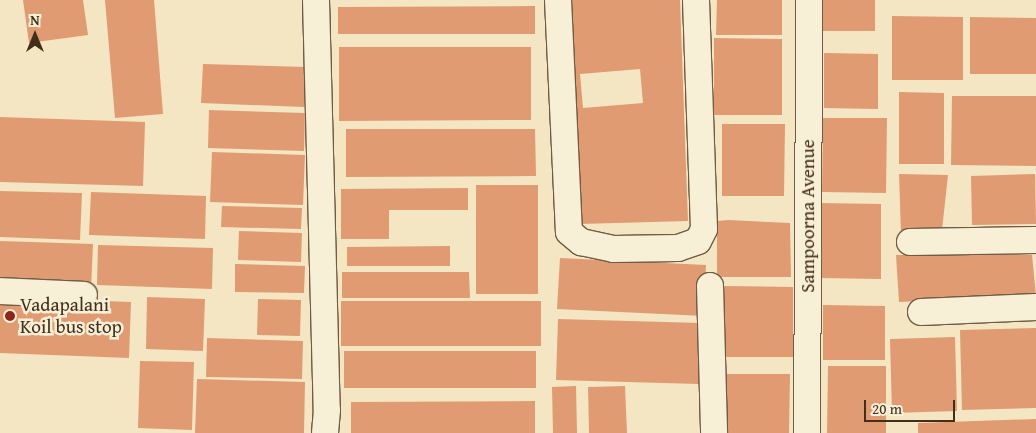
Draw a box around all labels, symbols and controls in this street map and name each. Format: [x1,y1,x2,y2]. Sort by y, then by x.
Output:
north arrow [10,10,60,60]
text: N [30,10,40,30]
street label: Sampoorna Avenue [797,139,819,293]
place label: Vadapalani Koil bus stop [20,294,122,338]
marker: Vadapalani Koil bus stop [4,310,16,322]
scale bar [866,390,957,422]
text: 20 m [872,398,902,419]

